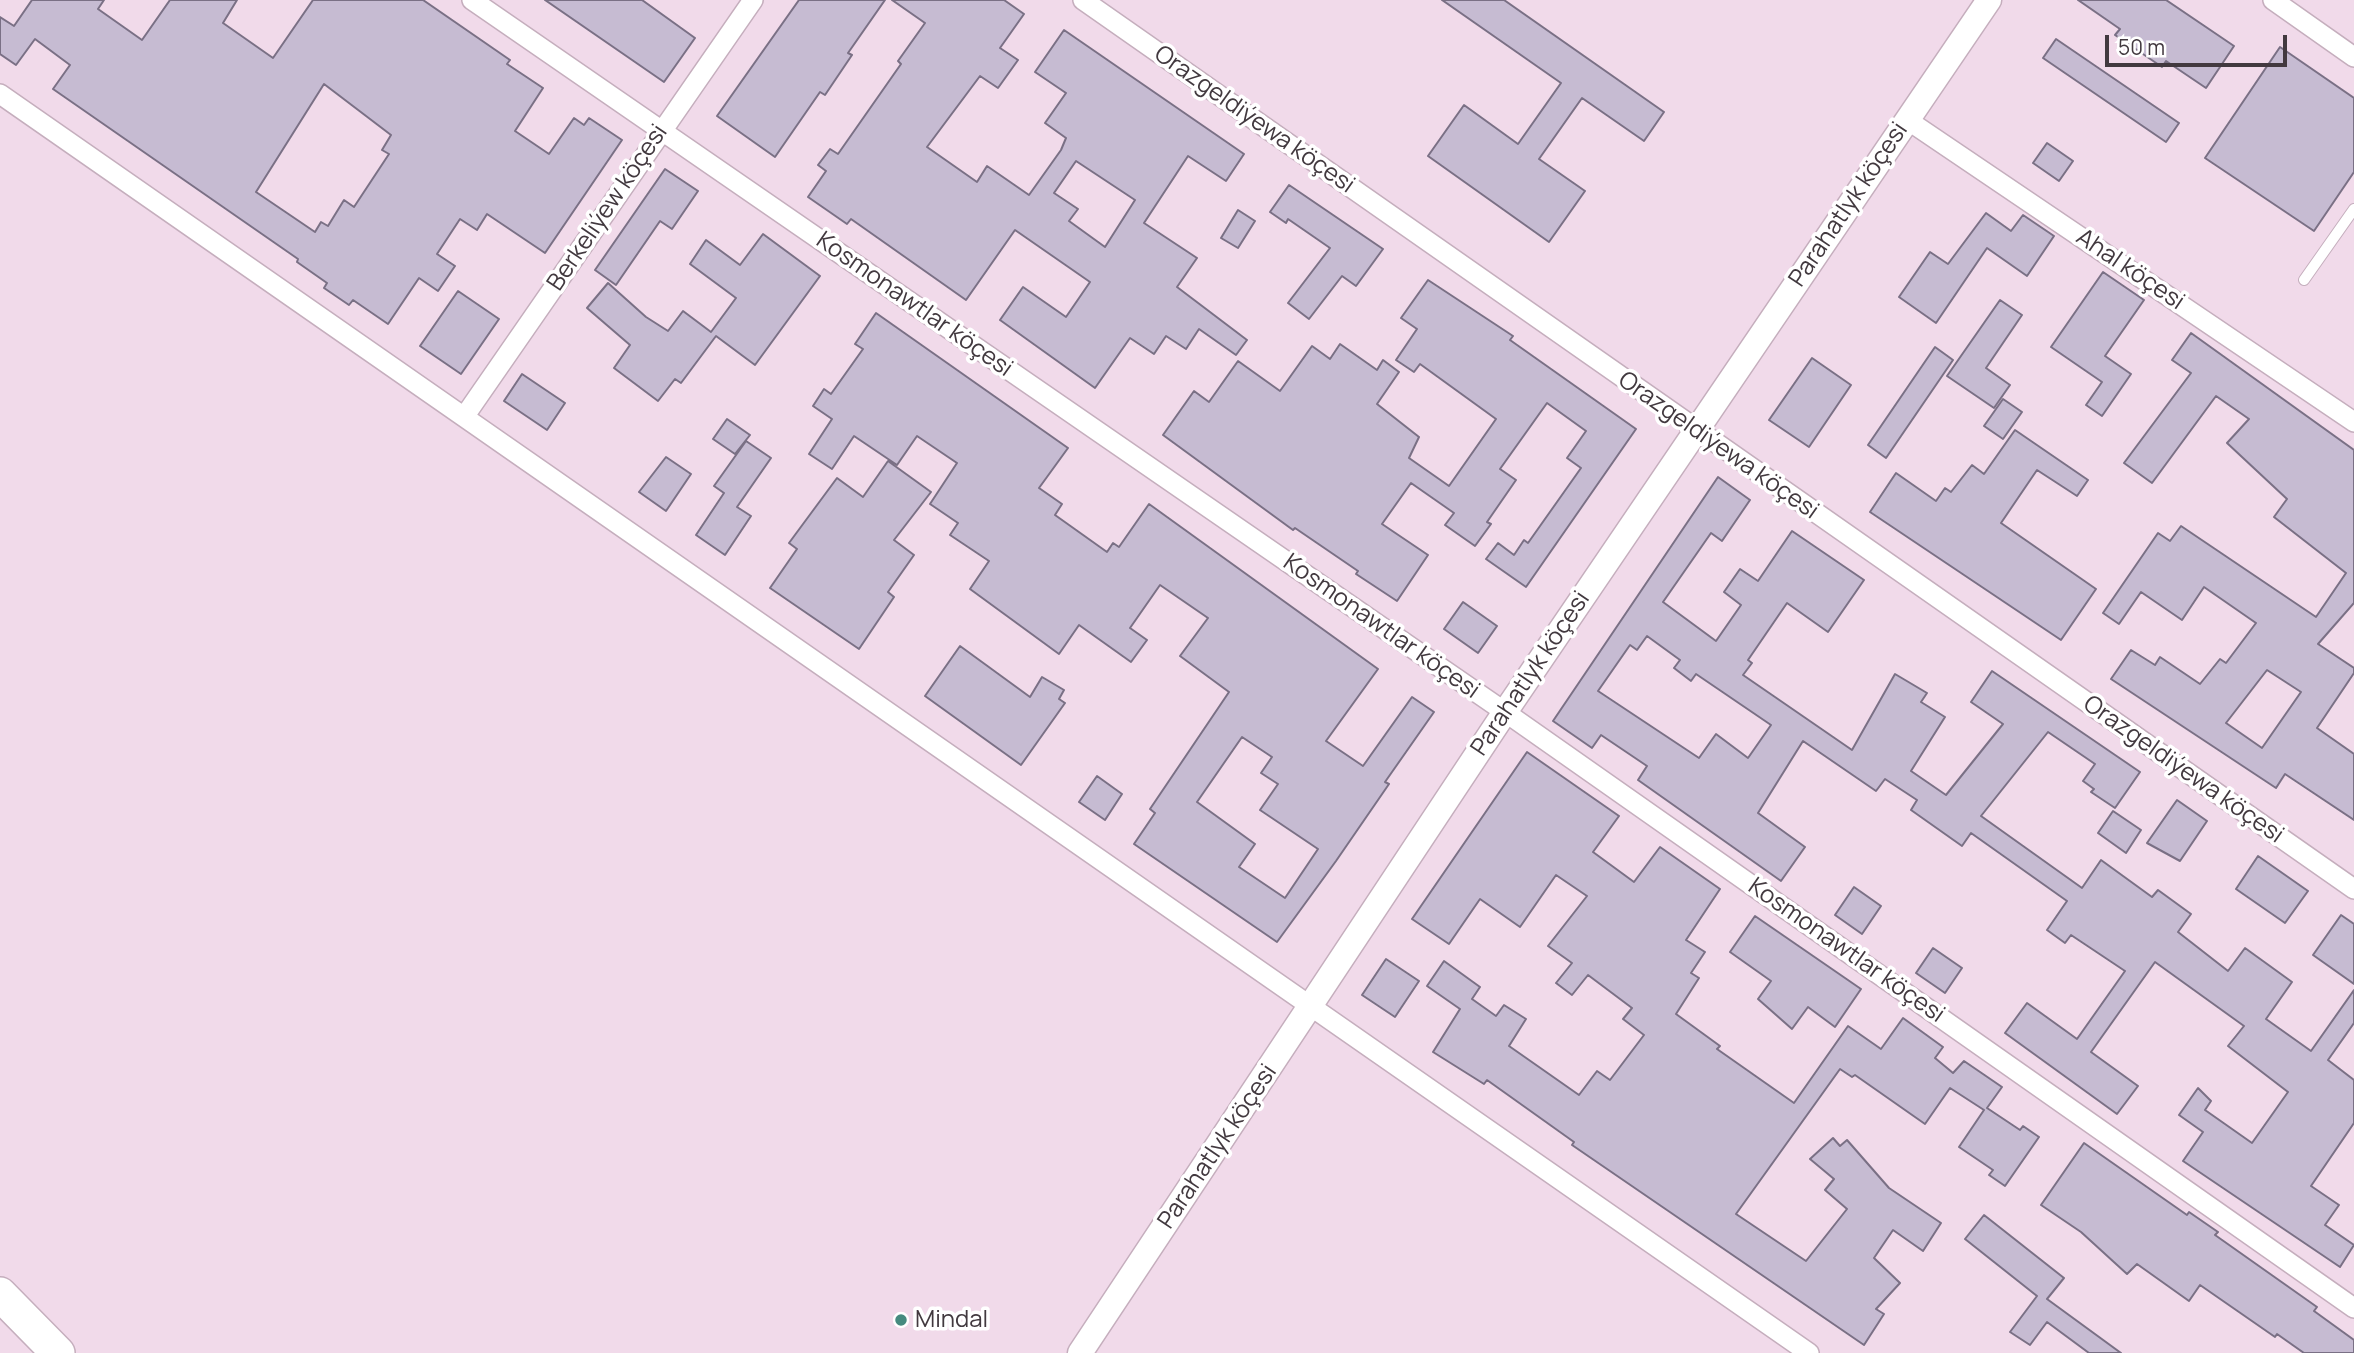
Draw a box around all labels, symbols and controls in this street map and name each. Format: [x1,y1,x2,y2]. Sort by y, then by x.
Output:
scale bar [2109,21,2291,65]
text: 50 m [2118,33,2165,61]
street label: Orazgeldiýewa köçesi [1148,40,1360,200]
street label: Parahatlyk köçesi [1783,117,1915,293]
street label: Berkeliýew köçesi [542,119,674,297]
street label: Ahal köçesi [2070,223,2190,317]
street label: Kosmonawtlar köçesi [810,226,1018,384]
street label: Orazgeldiýewa köçesi [1612,366,1824,526]
street label: Kosmonawtlar köçesi [1277,548,1485,706]
street label: Parahatlyk köçesi [1465,586,1597,762]
street label: Orazgeldiýewa köçesi [2077,690,2289,850]
street label: Kosmonawtlar köçesi [1742,872,1950,1030]
street label: Parahatlyk köçesi [1152,1059,1284,1235]
place label: Mindal [915,1306,988,1334]
marker: Mindal [893,1312,909,1328]

